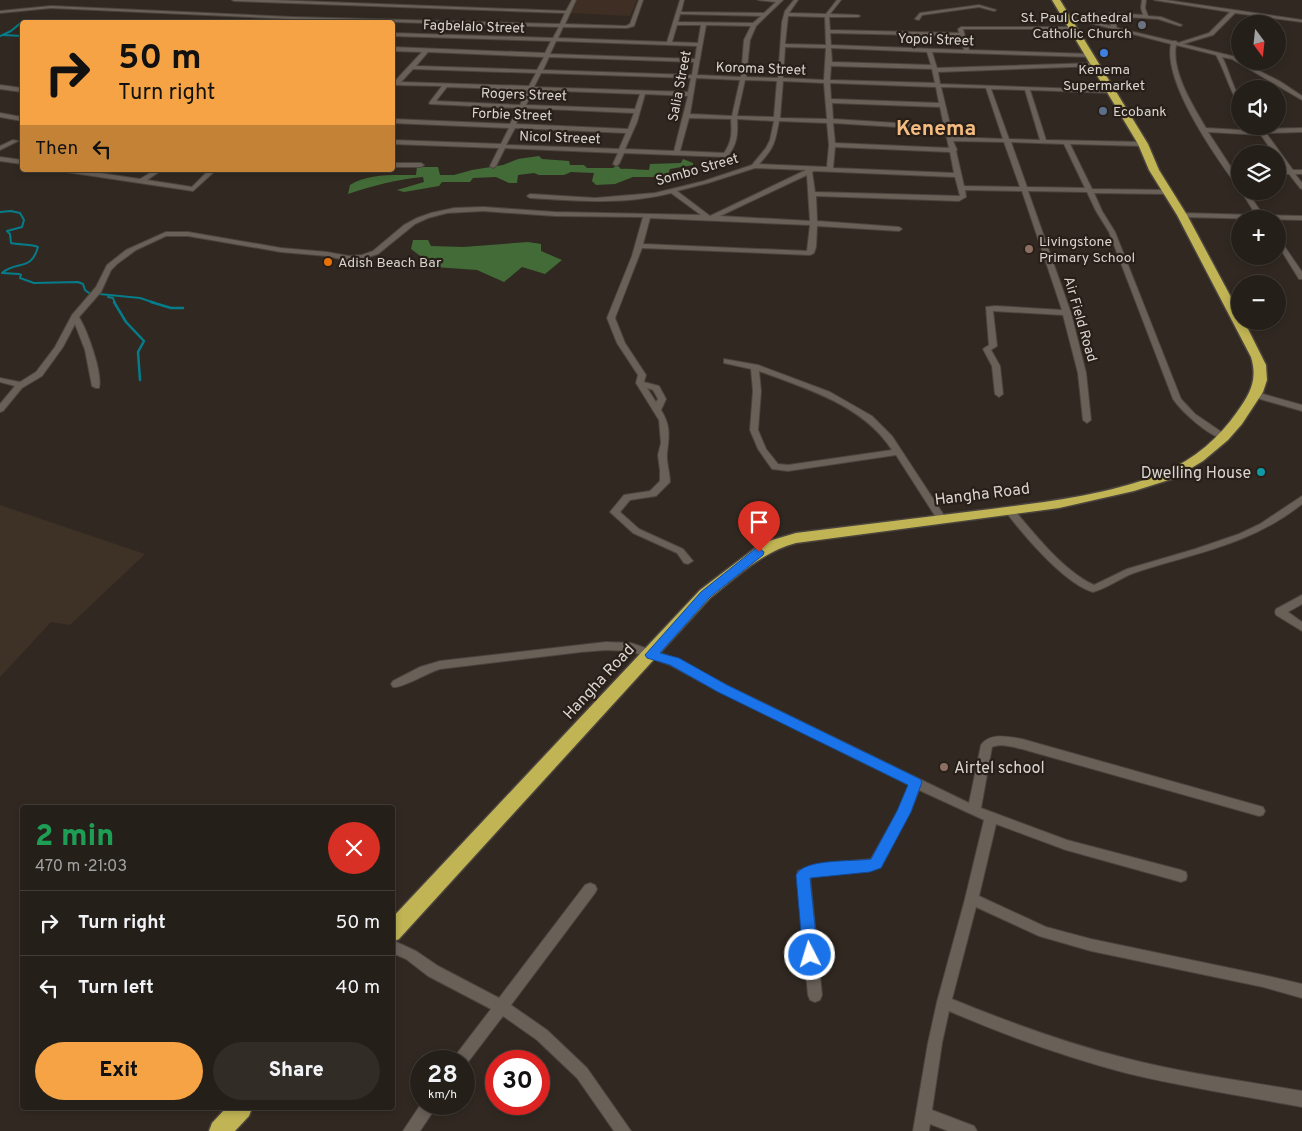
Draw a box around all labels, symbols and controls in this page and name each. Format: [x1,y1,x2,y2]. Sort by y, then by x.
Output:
place label: St. Paul Cathedral Catholic Church [1020,10,1132,43]
north arrow [1231,15,1286,70]
map controls [1231,15,1286,330]
street label: Fagbelalo Street [423,17,525,38]
marker: St. Paul Cathedral Catholic Church [1136,19,1148,31]
street label: Yopoi Street [897,31,975,50]
text: 50 m [118,37,202,81]
icon: right [35,40,100,105]
marker: Kenema Supermarket [1098,47,1110,59]
street label: Salia Street [665,49,696,123]
street label: Koroma Street [715,59,807,80]
place label: Kenema Supermarket [1063,62,1145,95]
text: Turn right [118,80,215,107]
button: sound [1231,80,1286,135]
street label: Rogers Street [481,86,567,105]
place label: Ecobank [1113,104,1167,121]
marker: Ecobank [1097,105,1109,117]
street label: Forbie Street [471,106,553,125]
district label: Kenema [896,116,976,143]
street label: Nicol Streeet [519,129,601,148]
icon: left [88,135,116,163]
text: Then [35,137,78,161]
button: layers [1231,145,1286,200]
street label: Sombo Street [654,150,741,190]
button: + [1231,210,1286,265]
place label: Livingstone Primary School [1039,234,1135,267]
marker: Livingstone Primary School [1023,243,1035,255]
place label: Adish Beach Bar [338,255,442,272]
marker: Adish Beach Bar [322,256,334,268]
street label: Air Field Road [1059,275,1100,364]
button: − [1231,275,1286,330]
place label: Dwelling House [1141,464,1251,484]
marker: Dwelling House [1255,466,1267,478]
street label: Hangha Road [933,479,1031,511]
pin [738,501,780,552]
icon: arrive [745,508,773,536]
street label: Hangha Road [559,640,639,724]
place label: Airtel school [954,759,1045,779]
marker: Airtel school [938,761,950,773]
text: 2 min [35,819,114,856]
button: close [328,822,380,874]
text: 470 m · 21:03 [35,857,127,877]
icon: right [35,909,63,937]
text: Turn right [78,911,166,935]
text: 50 m [335,911,380,935]
position arrow [783,928,835,980]
icon: left [35,974,63,1002]
text: Turn left [78,976,154,1000]
text: 40 m [335,976,380,1000]
button: Exit [35,1042,203,1100]
button: Share [213,1042,380,1100]
speed limit sign: 30 [485,1050,550,1115]
text: 28 [427,1060,458,1092]
text: km/h [428,1087,457,1103]

